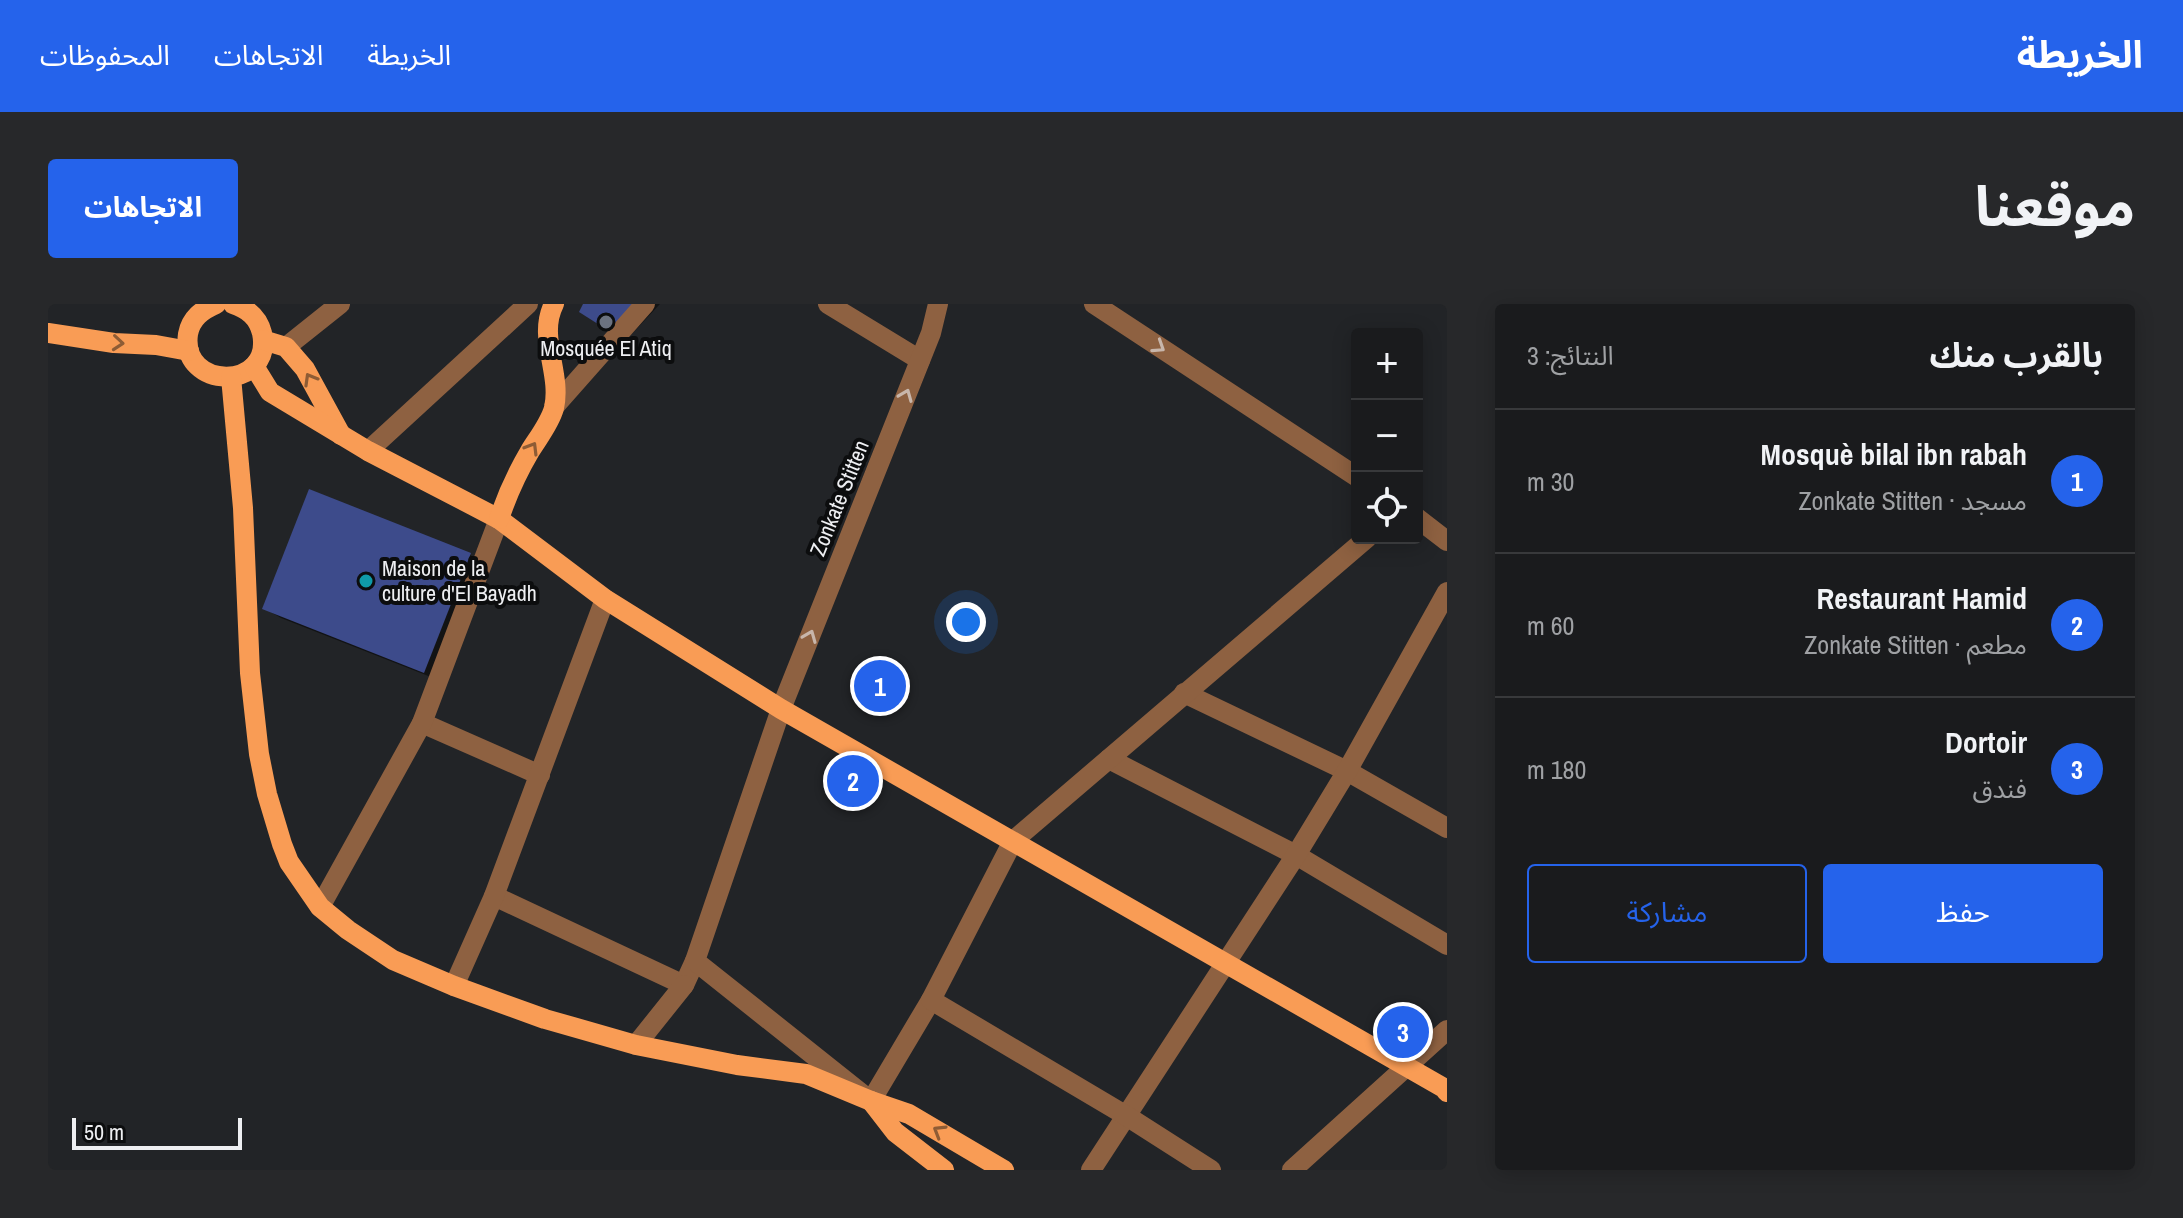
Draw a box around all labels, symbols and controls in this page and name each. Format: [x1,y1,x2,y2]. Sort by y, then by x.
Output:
text: الخريطة [2017,29,2143,80]
text: المحفوظات [40,36,170,74]
text: الاتجاهات [214,36,323,74]
text: الخريطة [367,36,451,74]
button: الاتجاهات [48,159,238,258]
text: موقعنا [1975,168,2135,243]
marker: Mosquée El Atiq [597,313,615,331]
map controls [1351,328,1423,544]
button: + [1351,328,1423,400]
text: بالقرب منك [1929,332,2103,378]
place label: Mosquée El Atiq [540,333,672,363]
one-way arrow [112,334,125,351]
one-way arrow [1150,337,1164,352]
text: النتائج: 3 [1527,338,1614,373]
one-way arrow [304,373,320,388]
one-way arrow [897,389,913,403]
button: − [1351,400,1423,472]
text: Mosquè bilal ibn rabah [1760,434,2027,474]
street label: Zonkate Stitten [802,436,876,560]
one-way arrow [522,442,538,457]
text: 30 m [1527,464,1574,499]
text: 1 [2071,464,2083,499]
button: locate [1351,472,1423,544]
text: مسجد · Zonkate Stitten [1798,483,2027,518]
place label: Maison de la culture d'El Bayadh [382,553,537,608]
marker: Maison de la culture d'El Bayadh [357,572,375,590]
text: Restaurant Hamid [1816,578,2027,618]
your location [946,602,986,642]
text: 60 m [1527,608,1574,643]
text: 2 [2071,608,2083,643]
text: مطعم · Zonkate Stitten [1804,627,2027,662]
one-way arrow [800,630,817,644]
pin: 1 [854,656,906,716]
text: Dortoir [1945,722,2027,762]
pin: 2 [827,751,879,811]
text: 180 m [1527,752,1586,787]
text: 3 [2071,752,2083,787]
text: فندق [1973,771,2027,806]
button: مشاركة [1527,864,1807,963]
button: حفظ [1823,864,2103,963]
pin: 3 [1377,1002,1429,1062]
scale bar [72,1114,242,1150]
text: 50 m [84,1117,124,1147]
one-way arrow [933,1126,948,1141]

